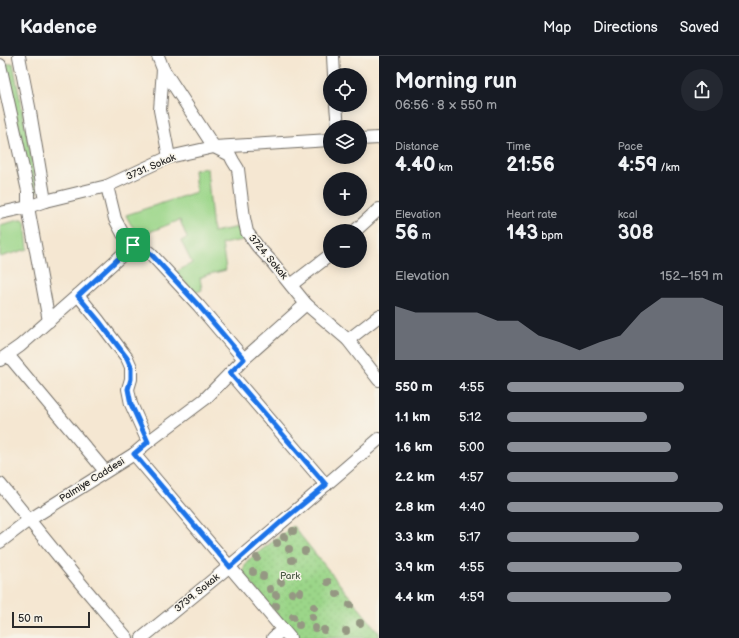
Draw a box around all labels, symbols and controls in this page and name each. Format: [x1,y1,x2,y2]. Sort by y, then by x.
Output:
text: Kadence [20,16,97,39]
text: Map [543,19,571,36]
text: Directions [593,19,658,36]
text: Saved [680,19,719,36]
map controls [323,68,367,268]
button: locate [323,68,367,112]
text: Morning run [395,68,517,95]
button: share [681,69,723,111]
text: 06:56 · 8 × 550 m [395,97,497,113]
button: layers [323,120,367,164]
text: Distance [395,140,439,153]
text: Time [506,140,531,153]
text: Pace [618,140,643,153]
street label: 3731. Sokak [124,151,178,183]
text: 4.40 [395,153,435,177]
text: 21:56 [506,153,555,177]
text: 4:59 [618,153,658,177]
text: km [435,161,453,174]
text: /km [658,161,680,174]
button: + [323,172,367,216]
text: Elevation [395,208,441,221]
text: Heart rate [506,208,557,221]
text: kcal [618,208,637,221]
text: 56 [395,221,419,245]
text: 143 [506,221,538,245]
text: 308 [618,221,654,245]
button: − [323,224,367,268]
pin [116,228,150,262]
text: m [419,229,431,242]
text: bpm [538,229,563,242]
street label: 3724. Sokak [246,232,290,282]
icon: arrive [122,234,144,256]
text: Elevation [395,268,449,284]
text: 152–159 m [660,268,723,284]
text: 550 m [395,379,433,395]
text: 4:55 [459,379,484,395]
text: 1.1 km [395,409,430,425]
text: 5:12 [459,409,482,425]
text: 1.6 km [395,439,433,455]
text: 5:00 [459,439,484,455]
street label: Palmiye Caddesi [57,455,127,505]
text: 2.2 km [395,469,435,485]
text: 4:57 [459,469,483,485]
text: 2.8 km [395,499,435,515]
text: 4:40 [459,499,485,515]
text: 3.3 km [395,529,434,545]
text: 5:17 [459,529,481,545]
text: 3.9 km [395,559,434,575]
text: 4:55 [459,559,484,575]
park label: Park [280,570,300,582]
street label: 3739. Sokak [172,571,222,615]
text: 4.4 km [395,589,435,605]
text: 4:59 [459,589,485,605]
scale bar [12,610,90,629]
text: 50 m [18,612,43,625]

